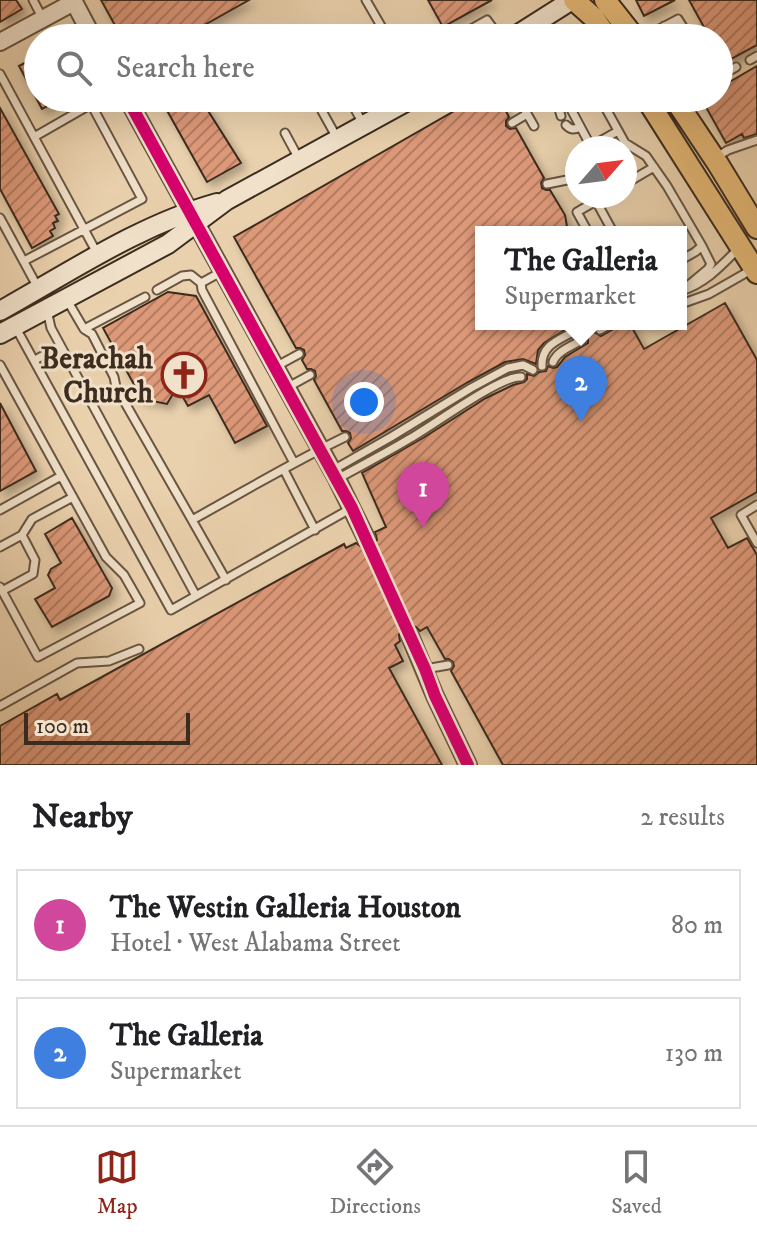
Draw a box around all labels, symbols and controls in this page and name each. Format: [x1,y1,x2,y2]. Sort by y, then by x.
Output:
search box [24,24,733,112]
icon: search [52,46,96,90]
text: Search here [116,50,255,87]
north arrow [565,136,637,208]
popup [475,226,687,330]
text: The Galleria [505,243,657,280]
text: Supermarket [505,280,636,313]
place label: Berachah Church [41,341,153,412]
church icon: Berachah Church [160,351,208,399]
pin: 2 [555,356,607,422]
your location [344,382,384,422]
pin: 1 [397,462,449,528]
scale bar [24,709,190,745]
text: 100 m [36,713,89,740]
text: Nearby [32,796,133,838]
text: 2 results [640,801,725,834]
text: The Westin Galleria Houston [110,890,461,927]
text: 1 [55,909,65,942]
text: 80 m [671,909,723,942]
text: Hotel · West Alabama Street [110,927,401,960]
text: The Galleria [110,1018,263,1055]
text: 2 [54,1037,66,1070]
text: 130 m [665,1037,723,1070]
text: Supermarket [110,1055,242,1088]
tab: Map [95,1145,139,1220]
tab: Directions [330,1145,421,1220]
tab: Saved [611,1145,662,1220]

